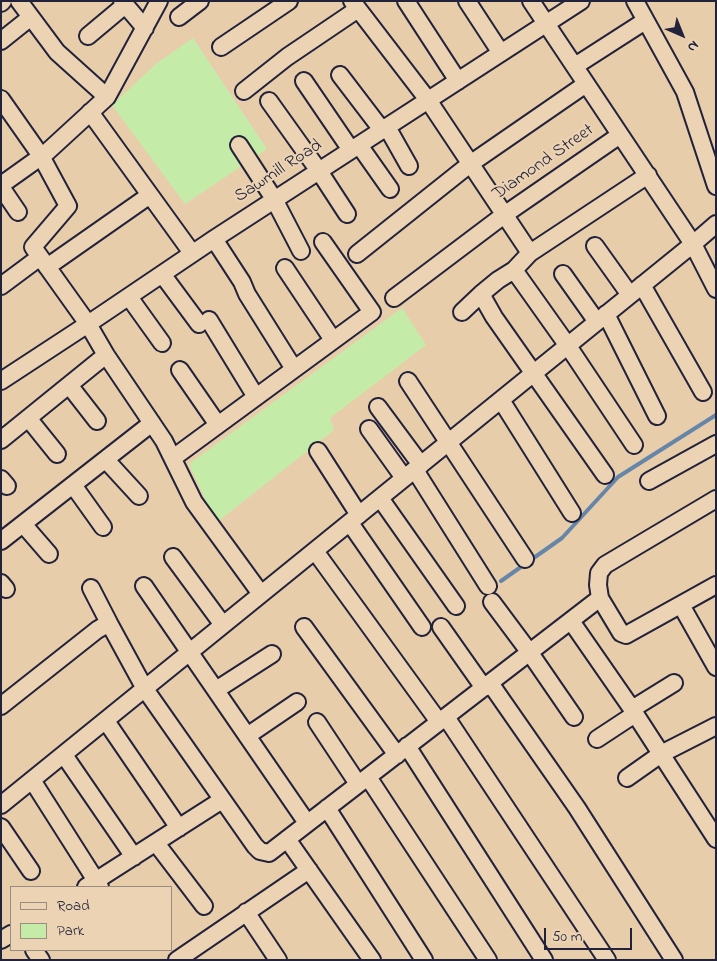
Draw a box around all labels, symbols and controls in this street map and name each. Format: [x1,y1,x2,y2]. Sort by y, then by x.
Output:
north arrow [657,10,707,60]
text: N [682,35,703,57]
street label: Diamond Street [489,120,599,206]
street label: Sawmill Road [231,136,327,208]
legend [10,886,172,951]
text: Road [57,895,90,917]
scale bar [547,918,634,950]
text: Park [57,920,84,942]
text: 50 m [552,926,582,948]

